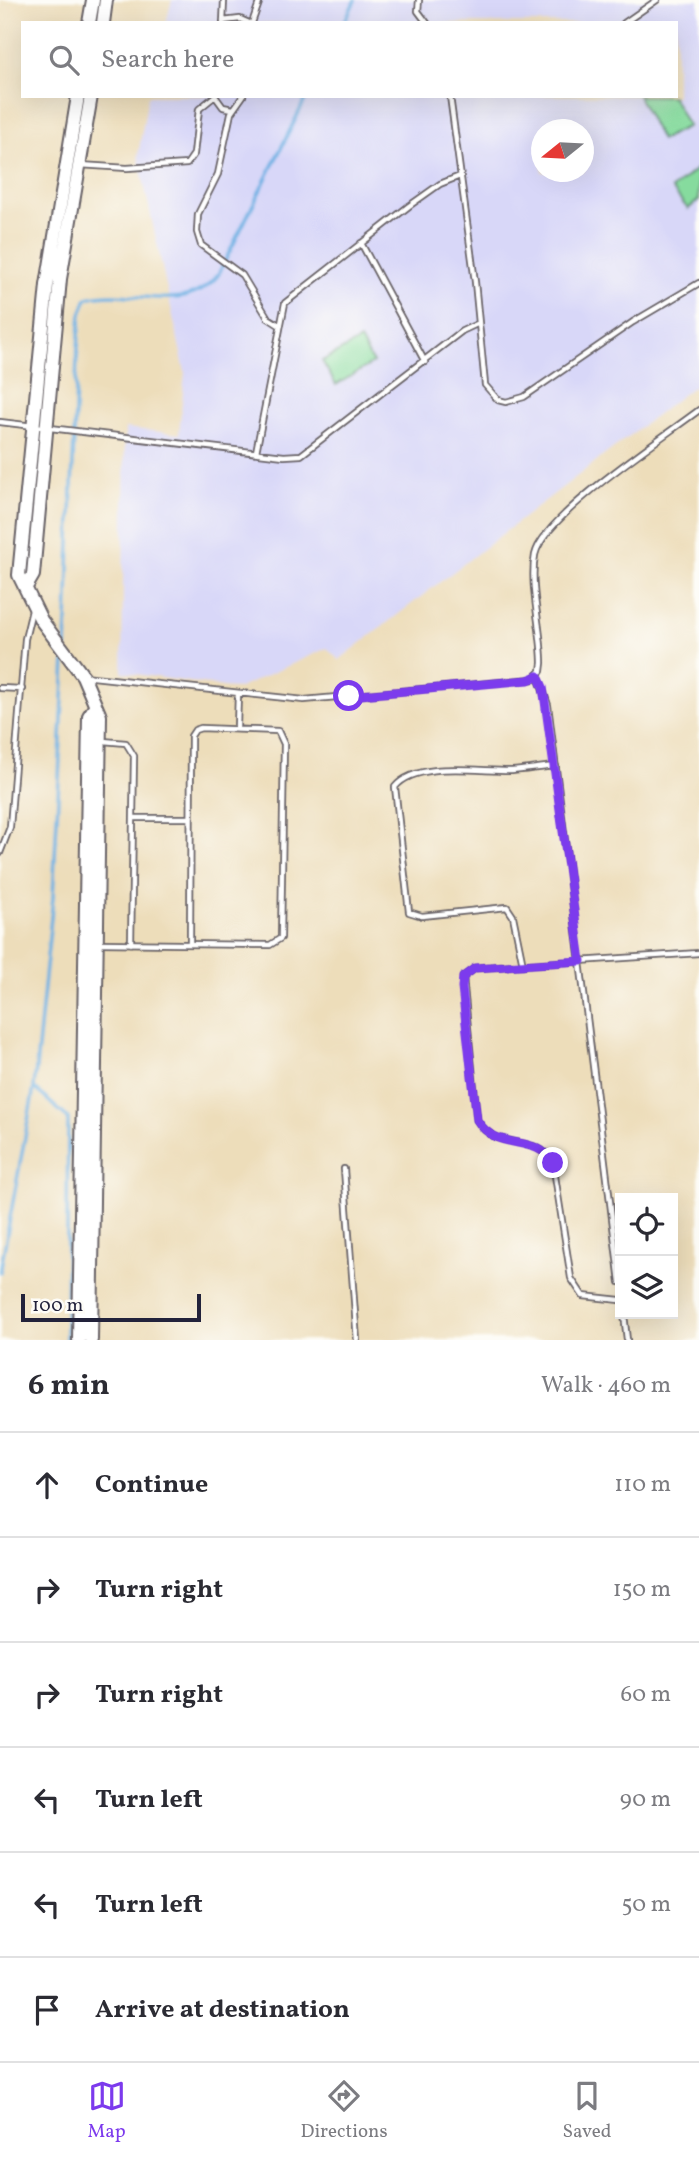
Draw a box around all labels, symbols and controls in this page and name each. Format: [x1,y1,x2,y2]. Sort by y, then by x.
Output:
search box [21,21,678,98]
icon: search [45,41,83,79]
text: Search here [101,42,234,78]
north arrow [531,119,594,182]
route start [333,680,364,711]
route end [537,1147,568,1178]
map controls [615,1193,678,1319]
button: locate [615,1193,678,1256]
button: layers [615,1256,678,1319]
scale bar [21,1291,201,1323]
text: 100 m [32,1293,83,1319]
text: 6 min [28,1365,110,1407]
text: Walk · 460 m [541,1370,671,1402]
icon: ahead [28,1466,66,1504]
text: Continue [95,1467,208,1503]
text: 110 m [614,1469,671,1501]
icon: right [28,1571,66,1609]
text: Turn right [95,1572,223,1608]
text: 150 m [613,1574,671,1606]
icon: right [28,1676,66,1714]
text: Turn right [95,1677,223,1713]
text: 60 m [621,1679,671,1711]
icon: left [28,1781,66,1819]
text: Turn left [95,1782,203,1818]
text: 90 m [620,1784,671,1816]
icon: left [28,1886,66,1924]
text: Turn left [95,1887,203,1923]
text: 50 m [622,1889,671,1921]
icon: arrive [28,1991,66,2029]
text: Arrive at destination [95,1992,350,2028]
tab: Map [87,2077,126,2145]
tab: Directions [301,2077,388,2145]
tab: Saved [563,2077,611,2145]

